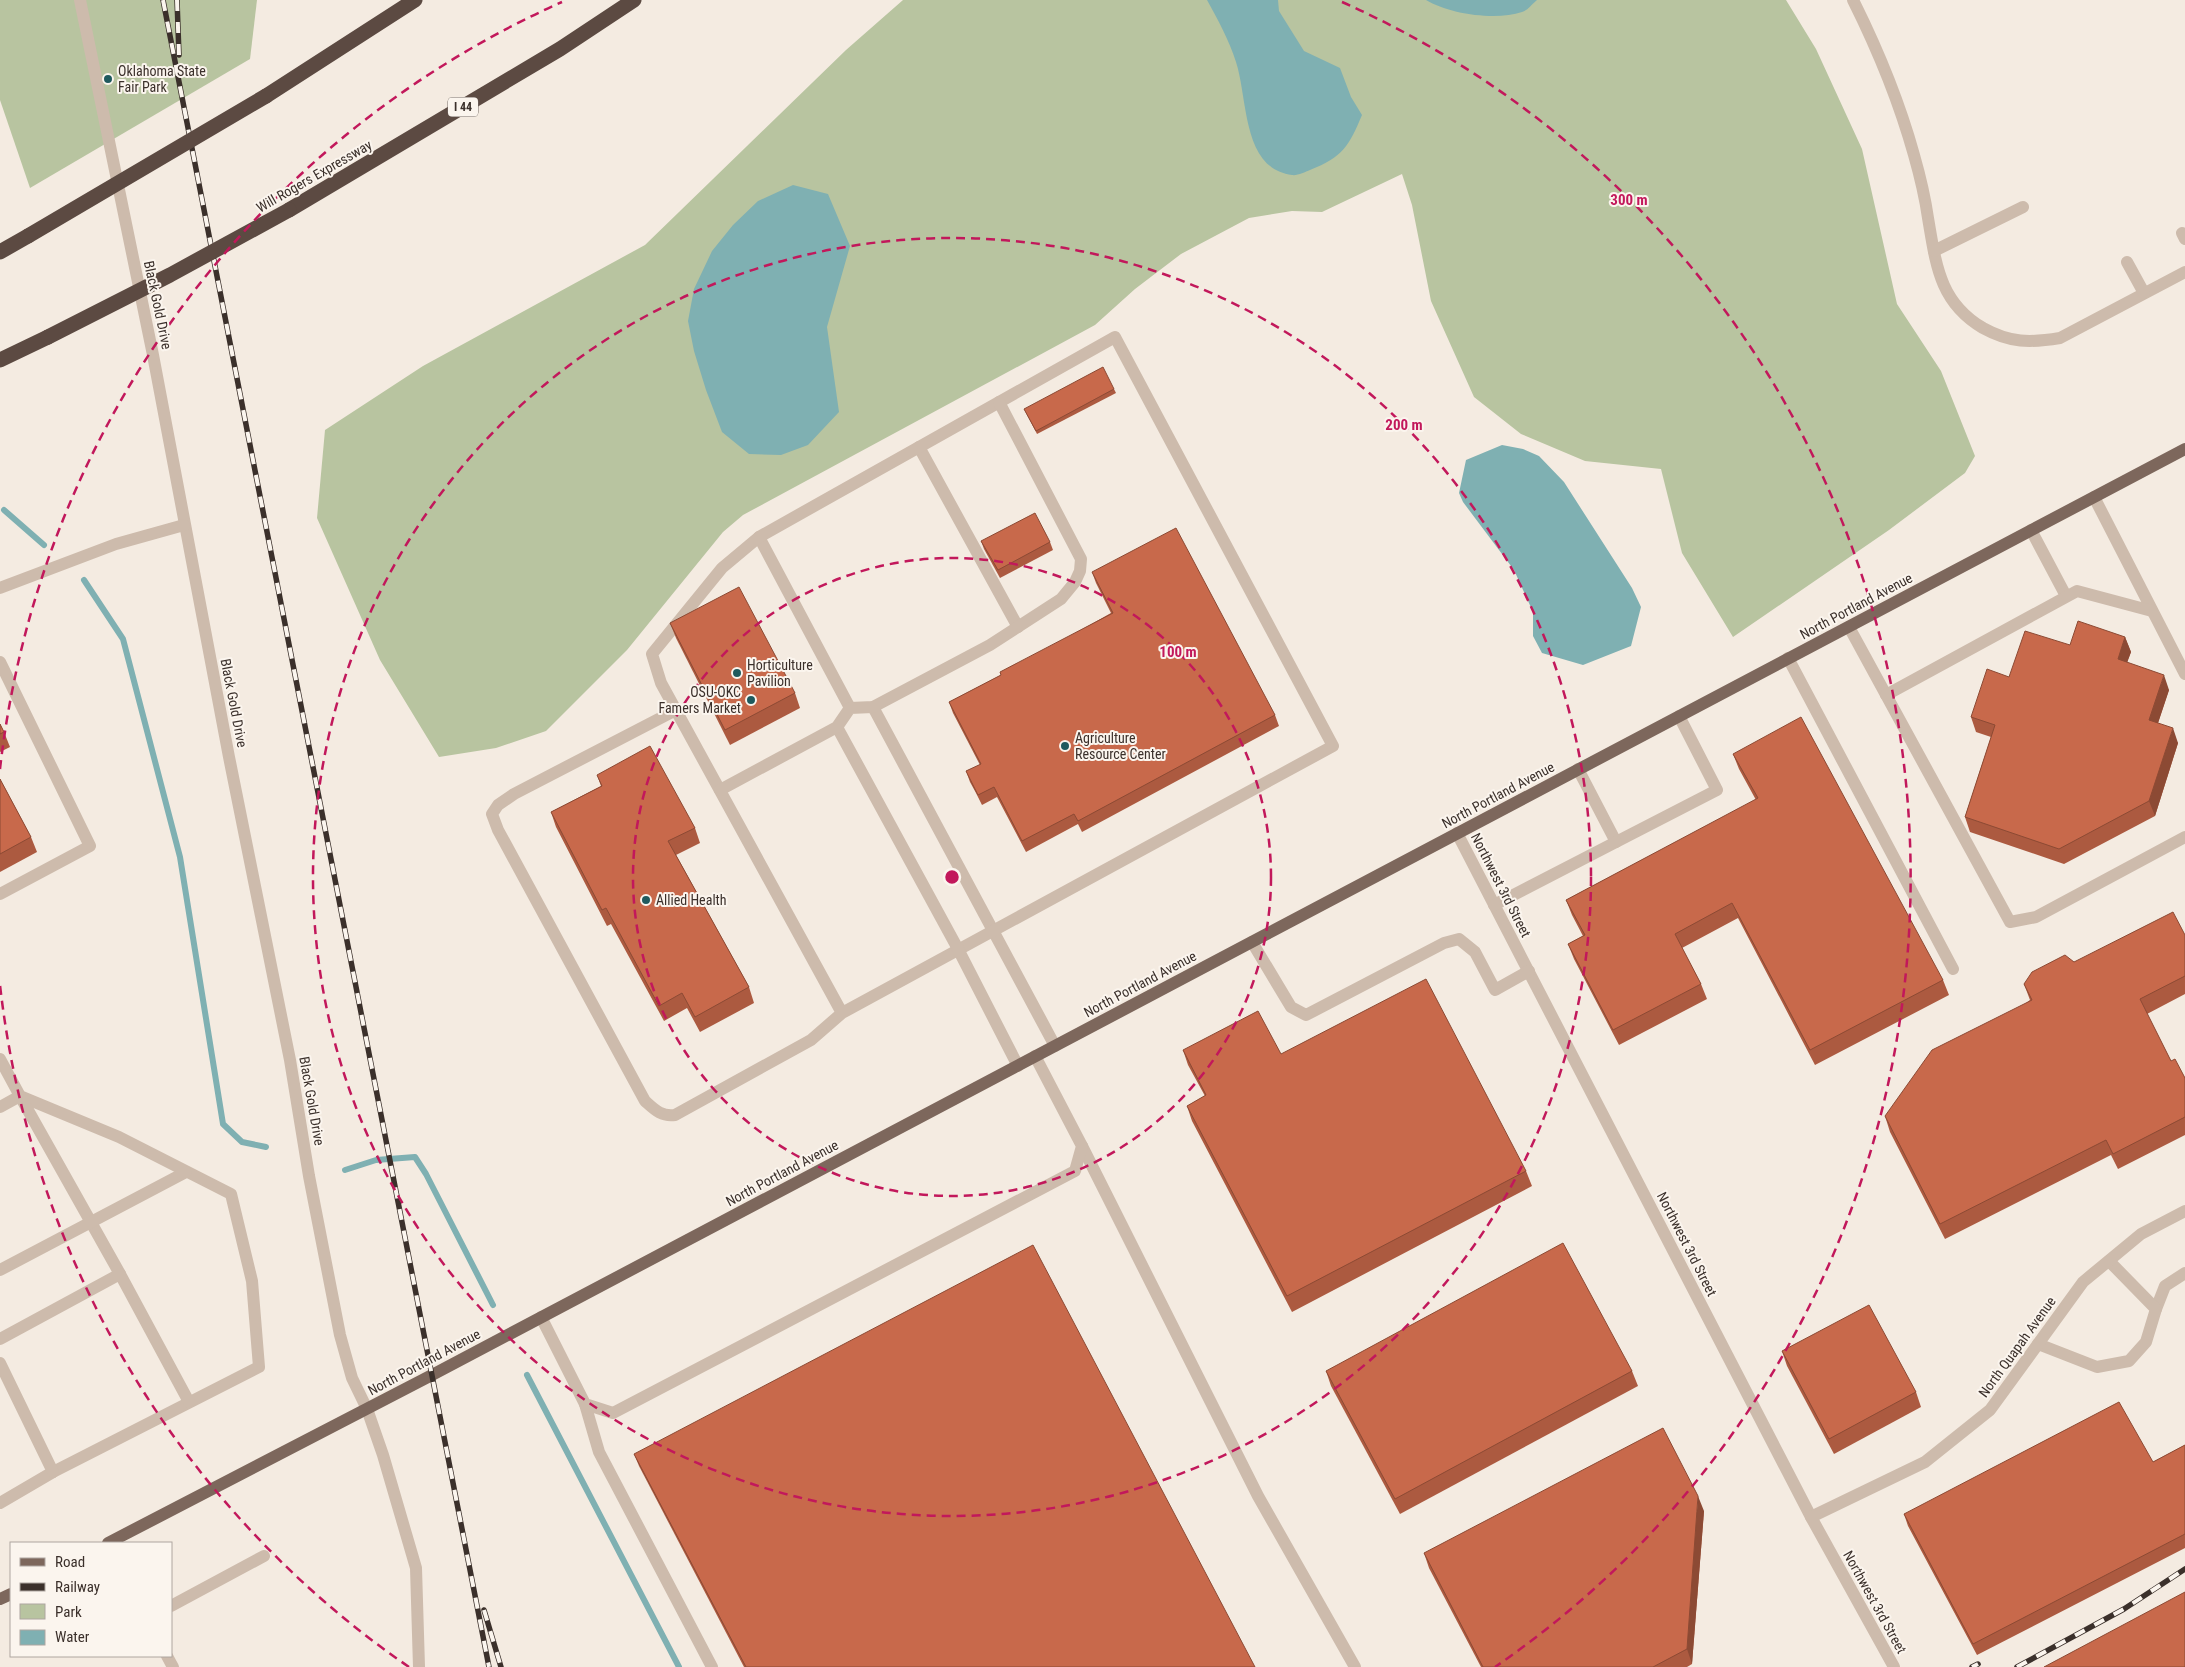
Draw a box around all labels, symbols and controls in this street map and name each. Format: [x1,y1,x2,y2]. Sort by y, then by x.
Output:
place label: Oklahoma State Fair Park [118,63,206,95]
marker: Oklahoma State Fair Park [102,73,114,85]
road number: I 44 [448,98,478,116]
street label: Will Rogers Expressway [254,136,375,216]
text: 300 m [1610,191,1648,209]
street label: Black Gold Drive [141,259,175,351]
text: 200 m [1385,416,1423,434]
street label: North Portland Avenue [1797,569,1915,642]
text: 100 m [1159,643,1197,661]
street label: Black Gold Drive [218,657,251,749]
place label: Horticulture Pavilion [747,657,813,689]
marker: Horticulture Pavilion [731,667,743,679]
place label: OSU-OKC Famers Market [658,684,741,716]
marker: OSU-OKC Famers Market [745,694,757,706]
place label: Agriculture Resource Center [1075,730,1166,762]
marker: Agriculture Resource Center [1059,740,1071,752]
street label: North Portland Avenue [1439,758,1557,831]
street label: Northwest 3rd Street [1468,830,1534,940]
centre of rings [943,868,961,886]
place label: Allied Health [656,892,727,908]
marker: Allied Health [640,894,652,906]
street label: North Portland Avenue [1081,947,1199,1020]
street label: Black Gold Drive [296,1055,328,1147]
street label: North Portland Avenue [723,1136,841,1209]
street label: Northwest 3rd Street [1654,1189,1720,1299]
street label: North Quapah Avenue [1975,1293,2059,1400]
street label: North Portland Avenue [365,1325,483,1398]
legend [10,1542,172,1657]
street label: Northwest 3rd Street [1840,1548,1910,1656]
text: Road [55,1553,85,1571]
text: Railway [55,1578,100,1596]
text: Park [55,1603,82,1621]
text: Water [55,1628,90,1646]

